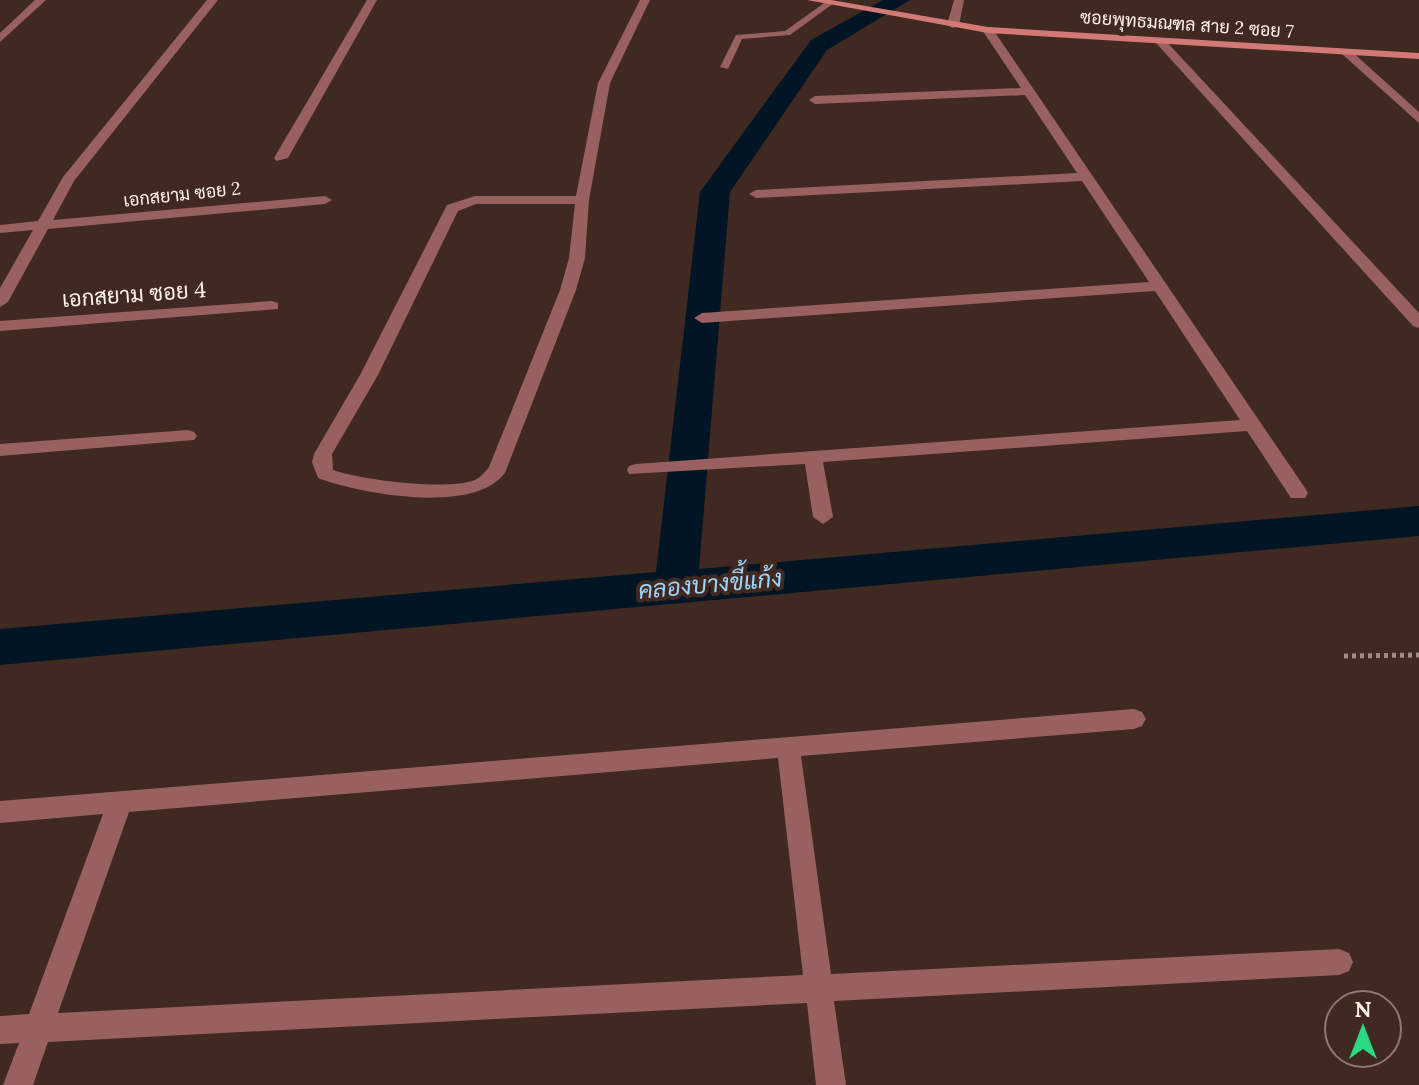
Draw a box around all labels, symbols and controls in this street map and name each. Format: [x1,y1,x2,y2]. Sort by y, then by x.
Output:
street label: ซอยพุทธมณฑล สาย 2 ซอย 7 [1079,5,1295,44]
street label: เอกสยาม ซอย 2 [122,176,242,212]
street label: เอกสยาม ซอย 4 [61,275,207,313]
water label: คลองบางขี้แก้ง [636,556,783,606]
north arrow [1323,989,1403,1069]
text: N [1354,995,1372,1023]

